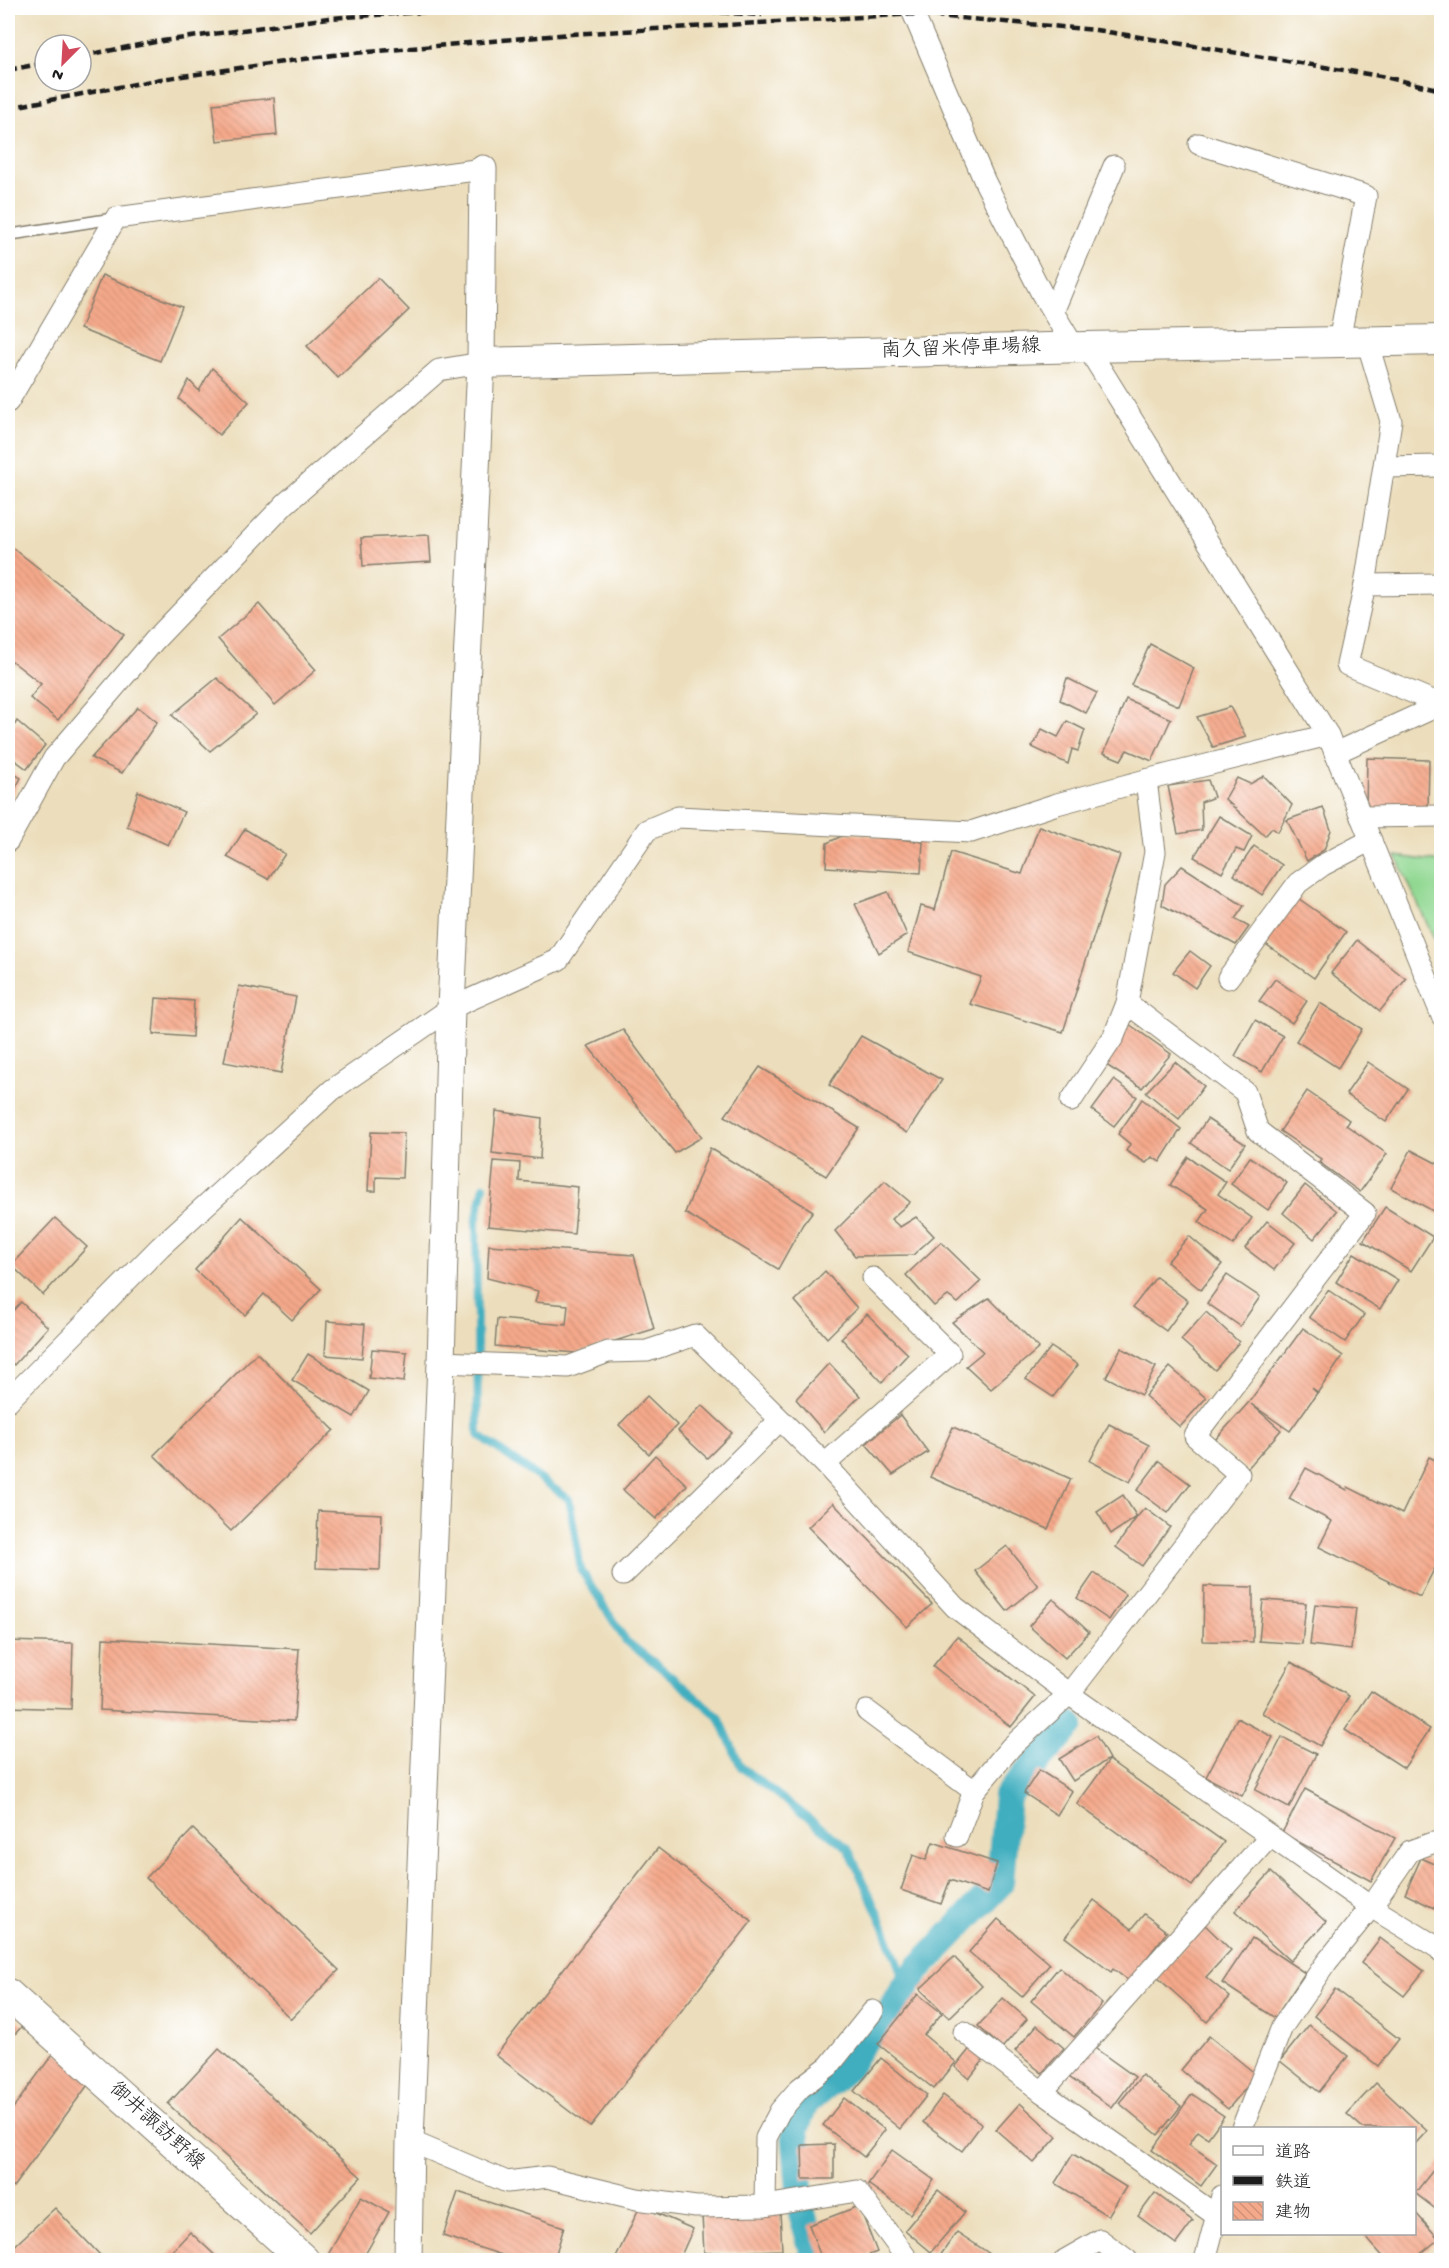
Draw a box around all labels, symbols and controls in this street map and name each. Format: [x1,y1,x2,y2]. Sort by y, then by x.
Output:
north arrow [33,33,93,93]
text: N [49,62,67,84]
street label: 南久留米停車場線 [881,334,1041,364]
street label: 御井諏訪野線 [104,2077,210,2176]
legend [1221,2127,1416,2235]
text: 道路 [1275,2142,1311,2164]
text: 鉄道 [1275,2172,1311,2194]
text: 建物 [1275,2202,1311,2224]

